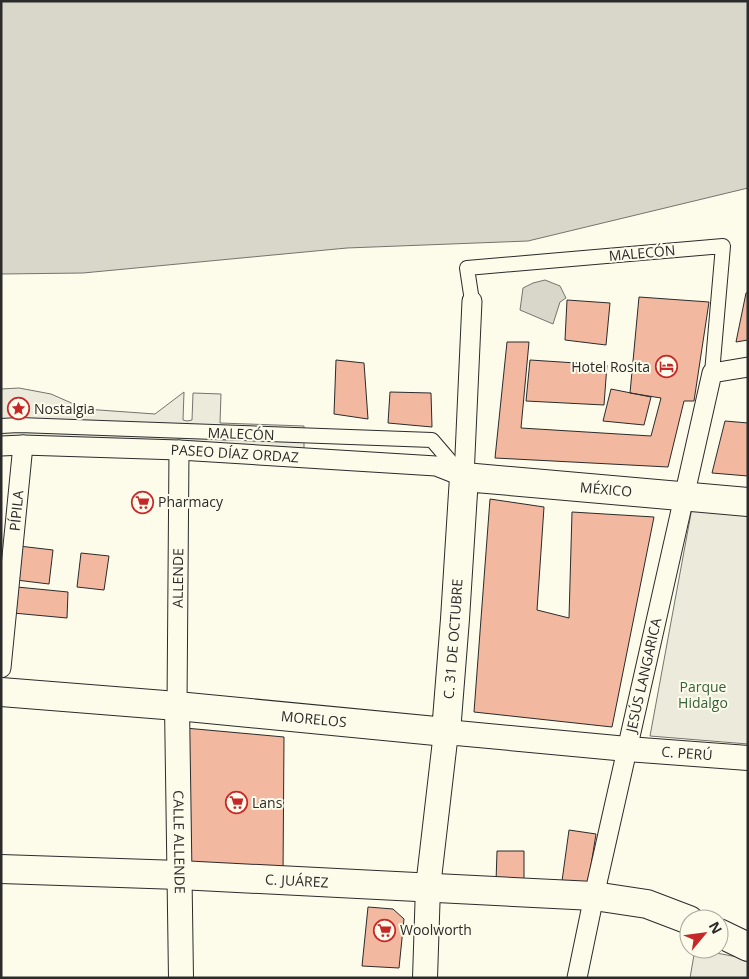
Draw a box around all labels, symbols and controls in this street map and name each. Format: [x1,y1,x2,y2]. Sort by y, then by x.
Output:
street label: MALECÓN [608,240,676,265]
hotel icon: Hotel Rosita [654,355,678,379]
place label: Hotel Rosita [571,357,650,376]
place icon: Nostalgia [6,397,30,421]
place label: Nostalgia [34,399,95,418]
street label: MALECÓN [207,423,275,444]
street label: PASEO DÍAZ ORDAZ [170,440,300,466]
street label: MÉXICO [579,477,633,501]
street label: PÍPILA [5,489,27,532]
supermarket icon: Pharmacy [130,490,154,514]
place label: Pharmacy [158,492,224,511]
street label: ALLENDE [168,548,187,608]
street label: C. 31 DE OCTUBRE [439,578,467,700]
street label: JESÚS LANGARICA [621,616,665,736]
park label: Parque Hidalgo [678,677,728,712]
street label: MORELOS [280,706,348,731]
street label: C. PERÚ [661,742,713,764]
street label: CALLE ALLENDE [169,790,190,894]
supermarket icon: Lans [224,791,248,815]
place label: Lans [252,793,283,812]
street label: C. JUÁREZ [265,869,329,892]
north arrow [679,909,729,959]
supermarket icon: Woolworth [372,918,396,942]
text: N [705,918,727,937]
place label: Woolworth [400,920,472,939]

